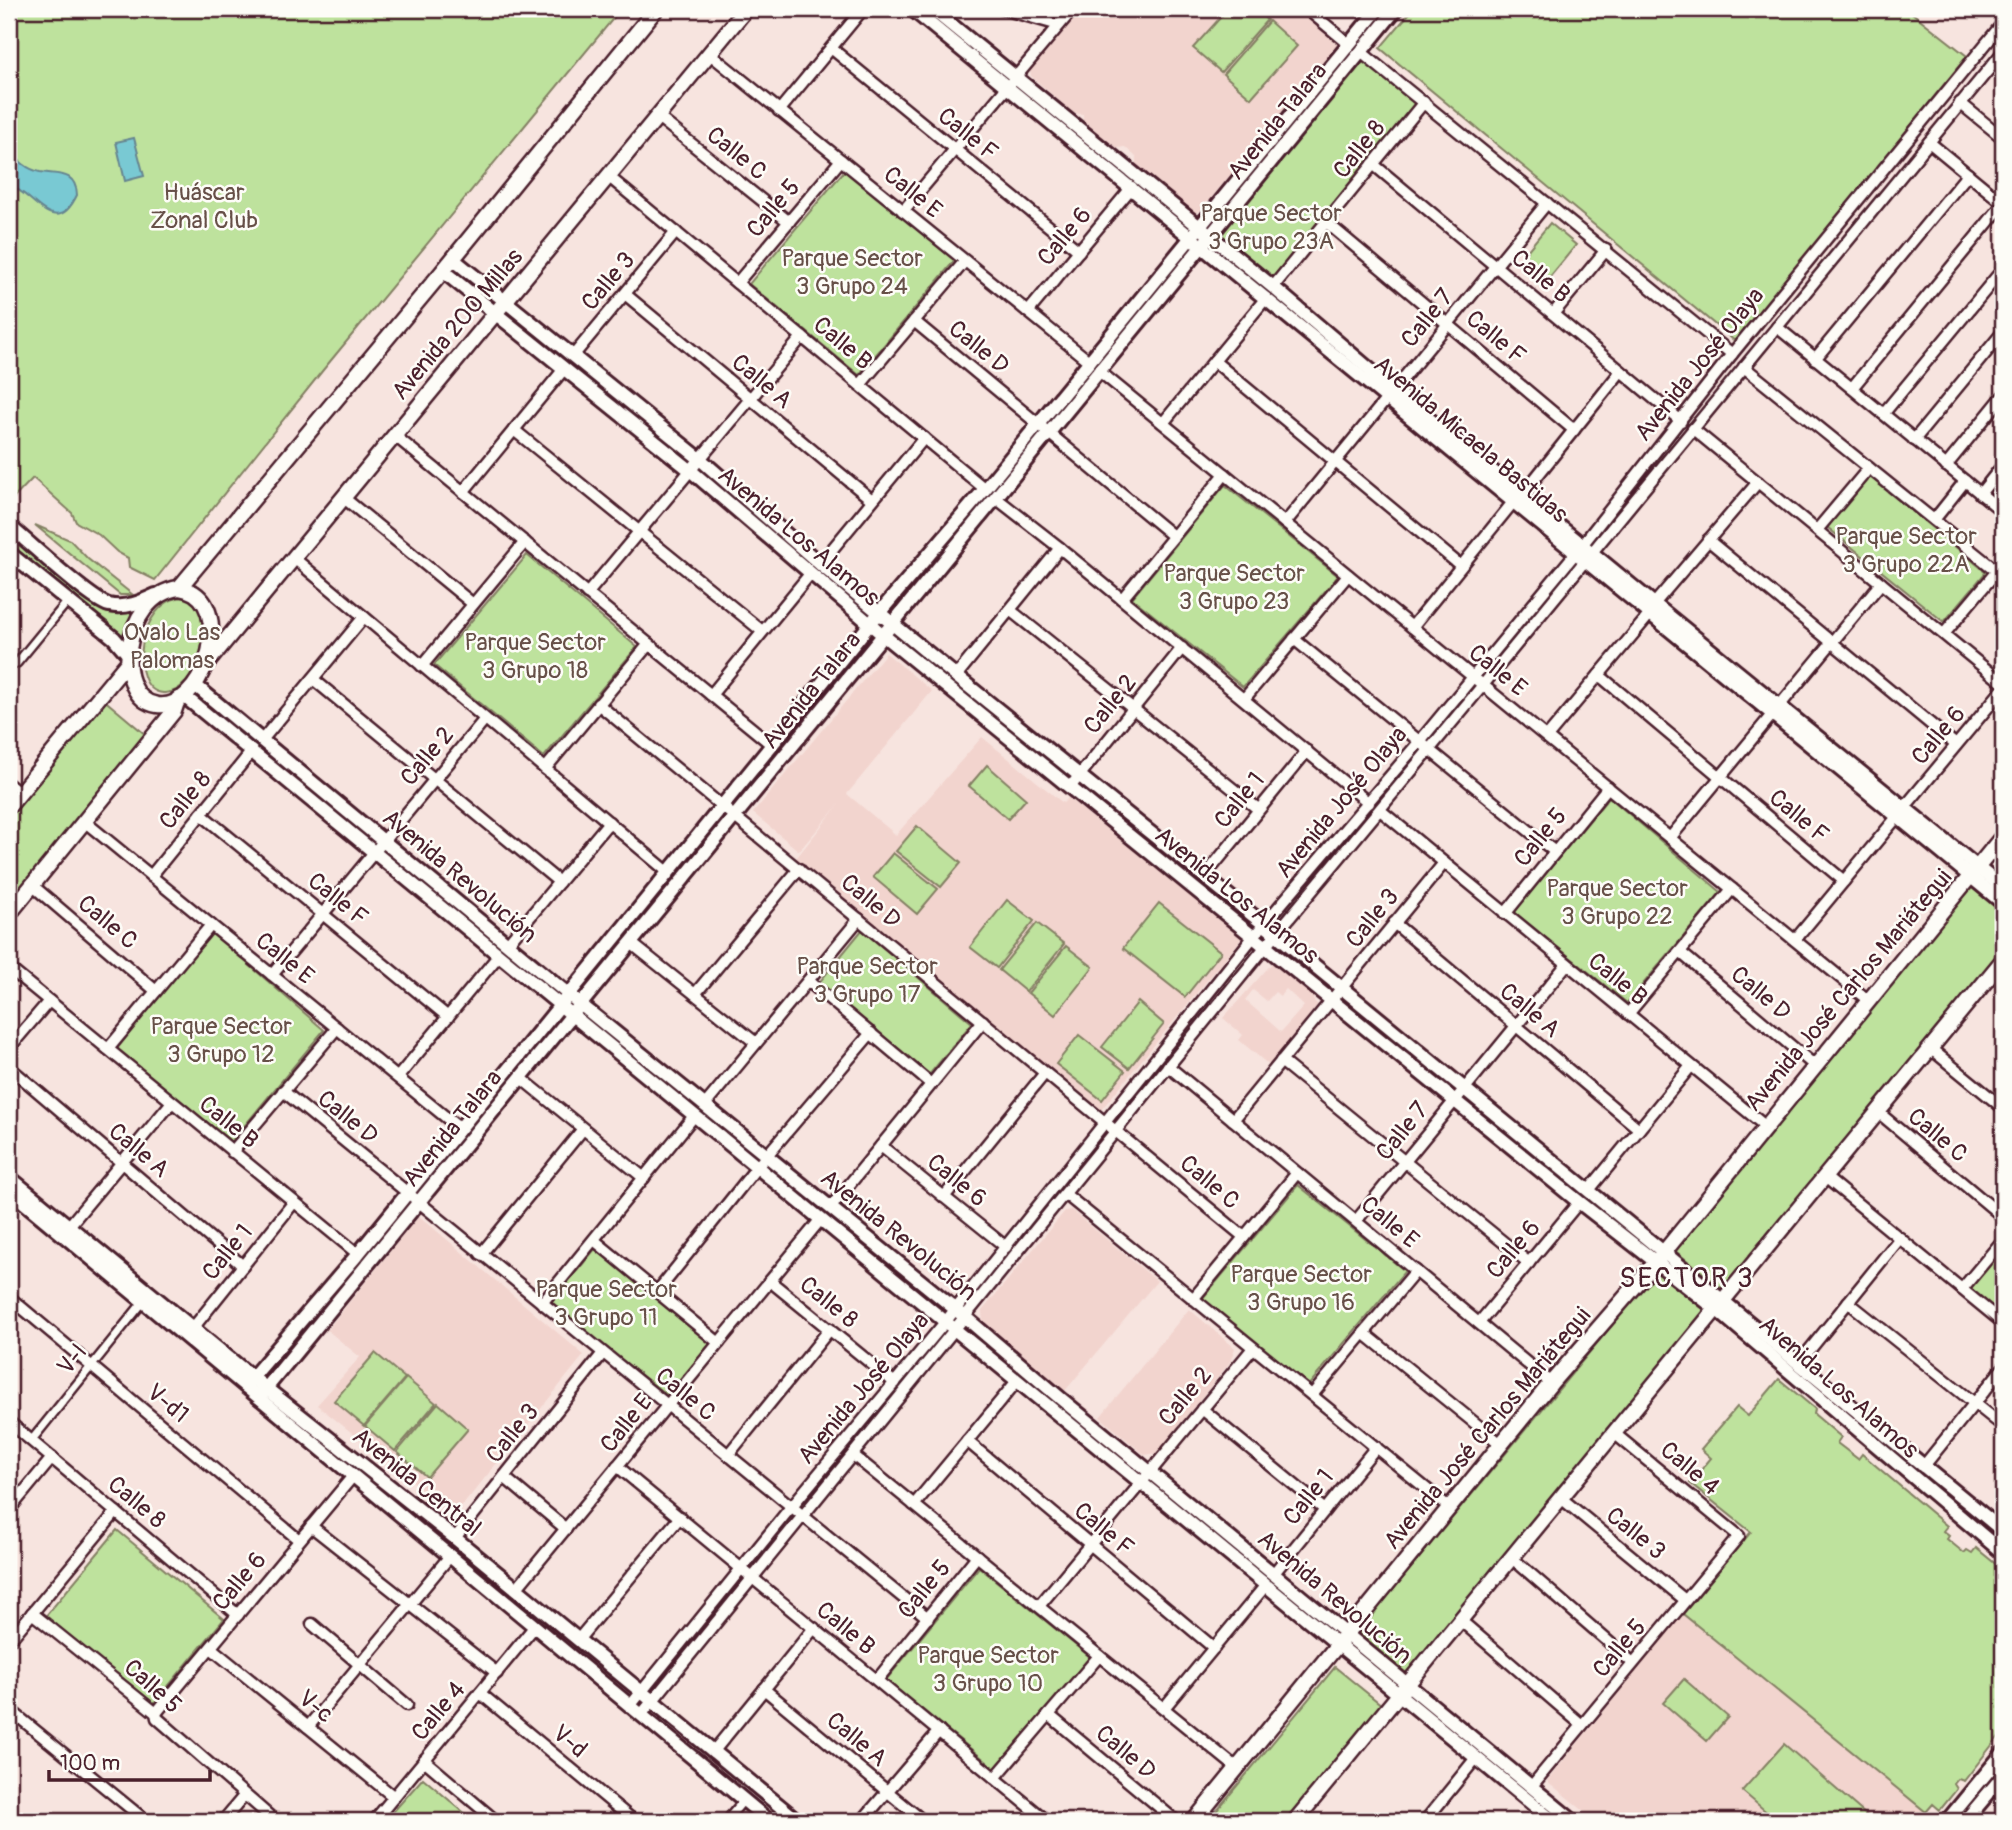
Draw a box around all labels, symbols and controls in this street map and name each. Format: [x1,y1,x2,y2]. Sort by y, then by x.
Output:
street label: Avenida Talara [1221,57,1333,186]
street label: Calle F [932,101,1004,167]
street label: Calle 8 [1327,114,1392,184]
street label: Calle C [701,120,773,186]
street label: Calle E [878,160,948,225]
street label: Calle 5 [741,173,806,243]
park label: Huáscar Zonal Club [150,178,258,235]
park label: Parque Sector 3 Grupo 23A [1200,199,1342,256]
street label: Calle 6 [1031,201,1097,272]
street label: Avenida 200 Millas [386,243,529,406]
street label: Calle B [1505,243,1576,309]
park label: Parque Sector 3 Grupo 24 [781,244,923,301]
street label: Calle 3 [575,246,641,317]
street label: Avenida José Olaya [1629,282,1770,447]
street label: Calle 7 [1395,283,1460,354]
street label: Calle F [1460,304,1531,371]
street label: Calle B [807,310,878,376]
street label: Calle D [943,314,1015,381]
street label: Calle A [726,348,798,415]
street label: Avenida Micaela Bastidas [1368,350,1574,529]
street label: Avenida Los Alamos [712,460,886,613]
park label: Parque Sector 3 Grupo 22A [1835,522,1977,579]
park label: Parque Sector 3 Grupo 23 [1163,559,1305,616]
park label: Ovalo Las Palomas [124,618,220,675]
street label: Avenida Talara [755,626,867,755]
park label: Parque Sector 3 Grupo 18 [464,628,606,685]
street label: Calle E [1463,638,1533,703]
street label: Calle 2 [1078,669,1143,740]
street label: Calle 6 [1905,700,1971,771]
street label: Calle 2 [394,721,460,792]
street label: Avenida José Olaya [1270,721,1413,884]
street label: Calle 8 [153,765,218,835]
street label: Calle 1 [1208,766,1271,834]
street label: Calle F [1763,783,1834,850]
street label: Calle 5 [1508,802,1573,873]
street label: Avenida Revolución [377,803,543,949]
street label: Avenida Los Alamos [1149,821,1325,970]
street label: Avenida José Carlos Mariátegui [1739,863,1958,1117]
street label: Calle F [302,866,374,932]
street label: Calle D [835,868,907,935]
park label: Parque Sector 3 Grupo 22 [1546,874,1688,931]
street label: Calle 3 [1340,883,1405,954]
street label: Calle C [72,889,144,956]
street label: Calle E [250,926,320,991]
street label: Calle B [1582,947,1653,1012]
park label: Parque Sector 3 Grupo 17 [796,952,938,1009]
street label: Calle D [1725,960,1797,1027]
street label: Calle A [1494,977,1566,1044]
park label: Parque Sector 3 Grupo 12 [150,1012,292,1069]
street label: Avenida Talara [396,1064,508,1193]
street label: Calle D [312,1084,384,1151]
street label: Calle B [193,1090,264,1155]
street label: Calle 7 [1370,1096,1435,1167]
street label: Calle C [1902,1102,1974,1169]
street label: Calle A [103,1117,175,1184]
street label: Calle 6 [921,1148,992,1213]
street label: Calle C [1174,1149,1246,1216]
street label: Avenida Revolución [815,1163,983,1307]
street label: Calle E [1355,1190,1425,1255]
street label: Calle 6 [1480,1214,1546,1285]
street label: Calle 1 [196,1218,259,1286]
park label: Parque Sector 3 Grupo 16 [1230,1260,1372,1317]
district label: SECTOR 3 [1619,1261,1755,1296]
street label: Calle 8 [794,1270,864,1335]
park label: Parque Sector 3 Grupo 11 [535,1275,677,1332]
street label: Avenida José Carlos Mariátegui [1378,1301,1597,1555]
street label: Avenida José Olaya [792,1307,935,1470]
street label: Avenida Los Alamos [1753,1310,1925,1465]
street label: V-I [51,1338,94,1381]
street label: Calle C [650,1361,722,1427]
street label: Calle 2 [1152,1361,1218,1432]
street label: V-d1 [141,1378,195,1429]
street label: Calle E [594,1388,659,1458]
street label: Calle 3 [480,1398,545,1469]
street label: Avenida Central [347,1422,487,1543]
street label: Calle 4 [1654,1435,1725,1502]
street label: Calle 1 [1277,1463,1340,1531]
street label: Calle 8 [102,1470,171,1535]
street label: Calle F [1068,1496,1139,1563]
street label: Calle 3 [1600,1501,1671,1566]
street label: Avenida Revolución [1252,1524,1418,1670]
street label: Calle 6 [206,1546,272,1617]
street label: Calle 5 [892,1554,957,1625]
street label: Calle B [810,1595,881,1661]
street label: Calle 5 [1587,1613,1652,1683]
park label: Parque Sector 3 Grupo 10 [917,1641,1059,1698]
street label: Calle 5 [118,1653,187,1720]
street label: Calle 4 [405,1676,472,1747]
street label: V-c [292,1684,339,1729]
street label: Calle A [821,1706,893,1773]
street label: V-d [546,1719,593,1764]
street label: Calle D [1090,1719,1162,1786]
scale bar [49,1739,210,1783]
text: 100 m [60,1750,120,1777]

